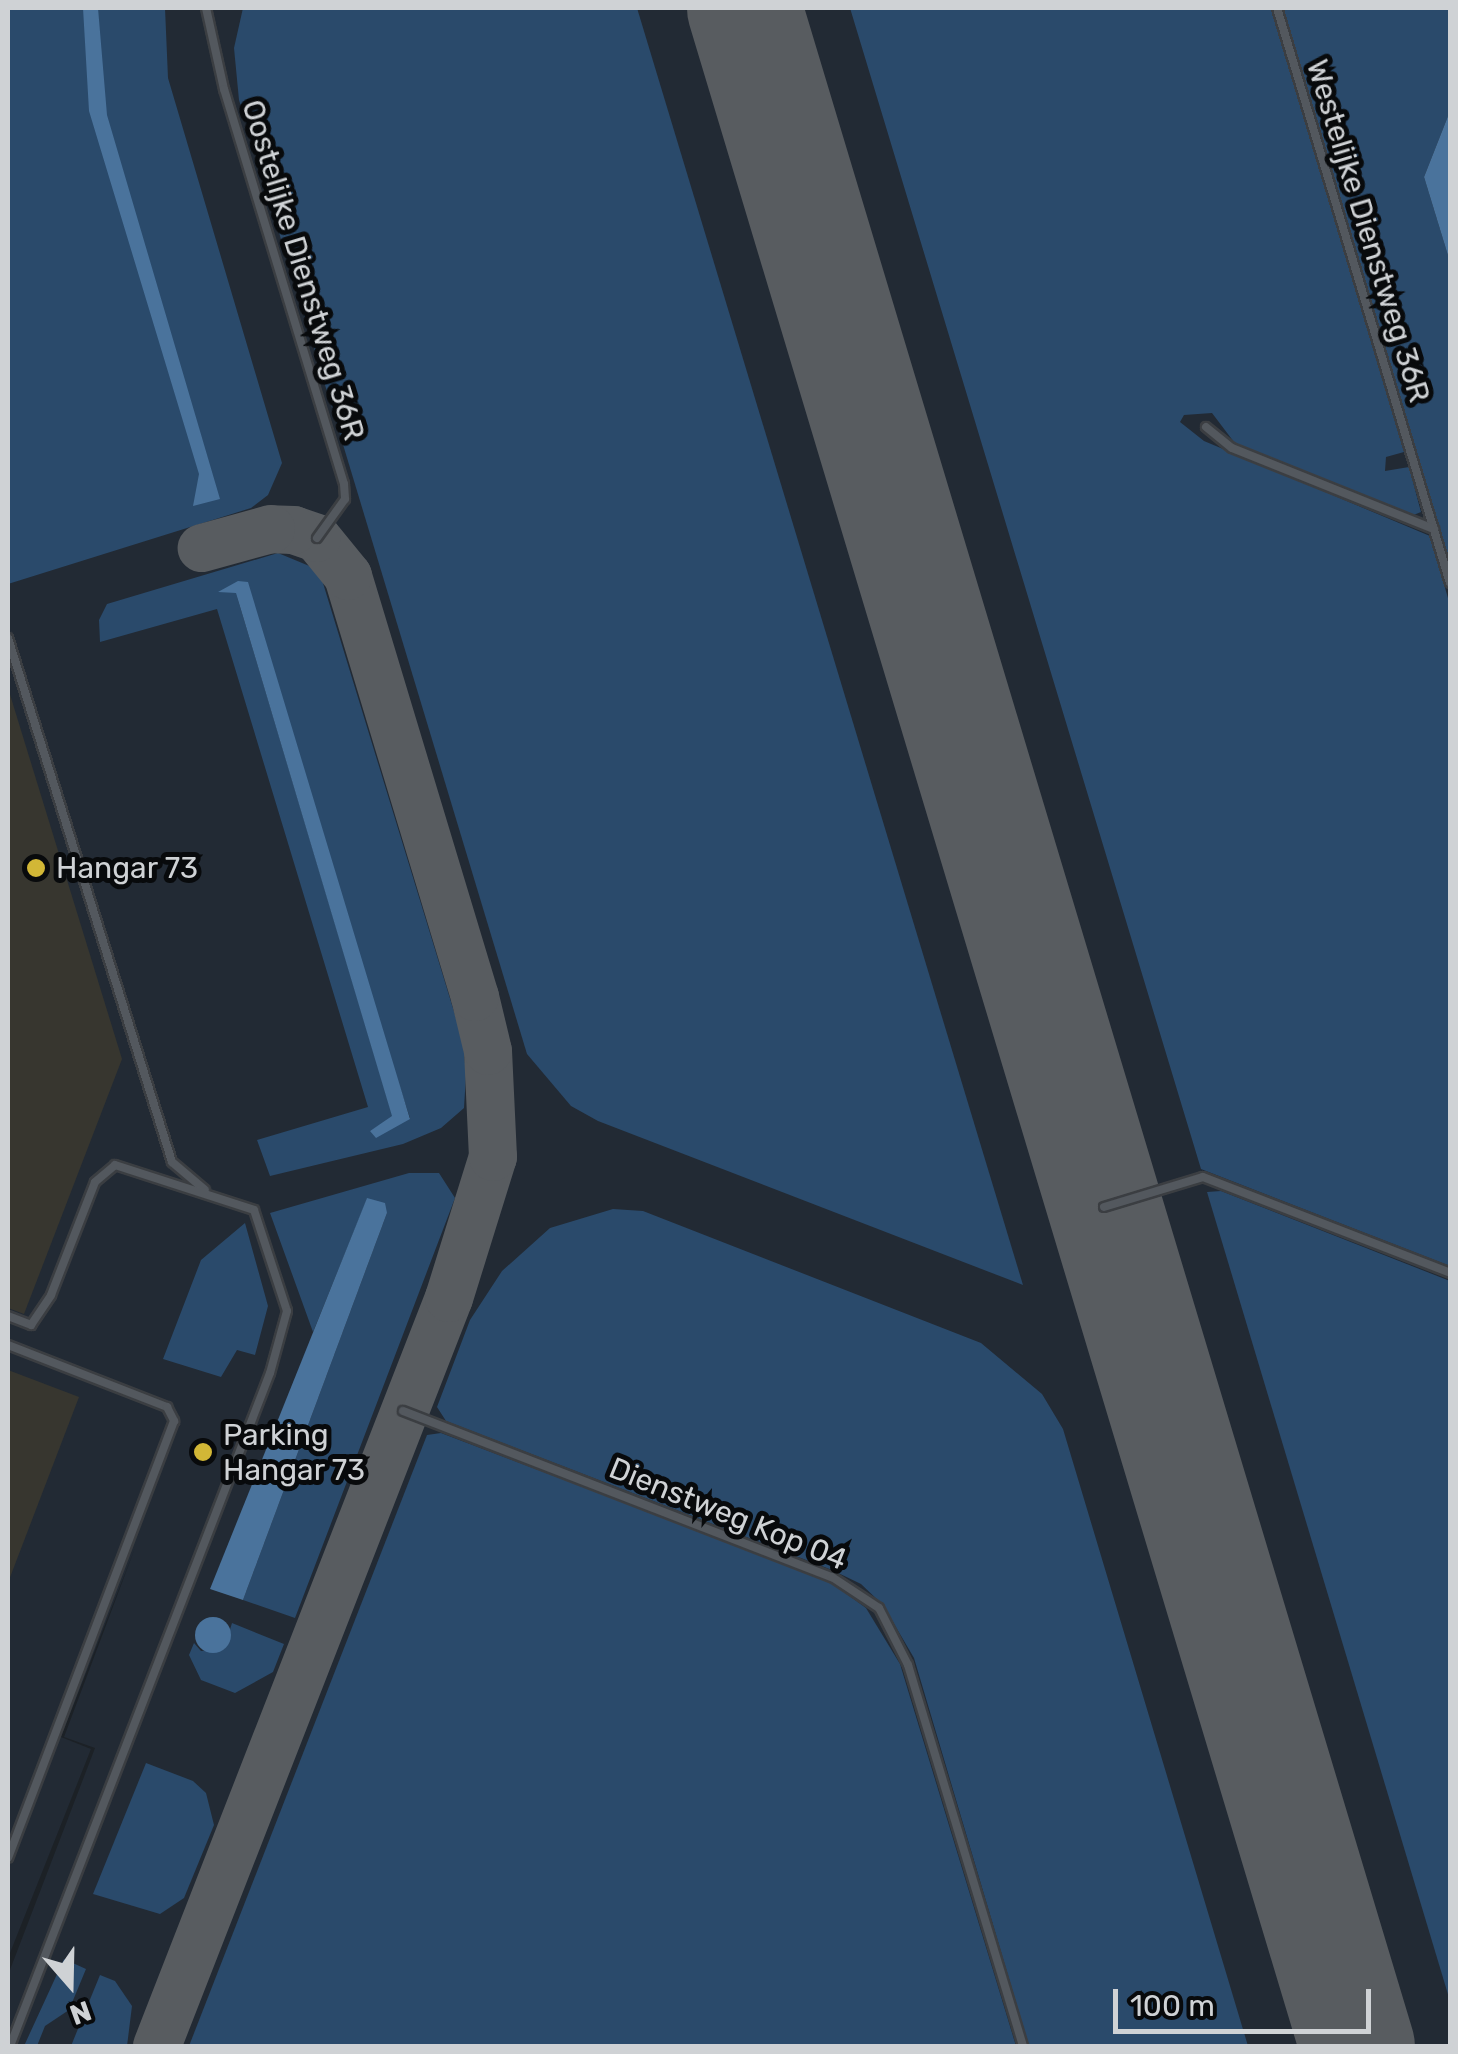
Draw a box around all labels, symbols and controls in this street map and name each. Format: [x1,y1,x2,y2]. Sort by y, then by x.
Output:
street label: Westelijke Dienstweg 36R [1299,55,1437,407]
street label: Oostelijke Dienstweg 36R [234,96,372,444]
place label: Hangar 73 [56,850,199,886]
marker: Hangar 73 [25,857,47,879]
place label: Parking Hangar 73 [223,1417,366,1488]
marker: Parking Hangar 73 [192,1441,214,1463]
street label: Dienstweg Kop 04 [604,1450,852,1578]
north arrow [20,1934,120,2034]
scale bar [1118,1969,1376,2031]
text: 100 m [1130,1988,1215,2024]
text: N [65,1994,96,2032]

